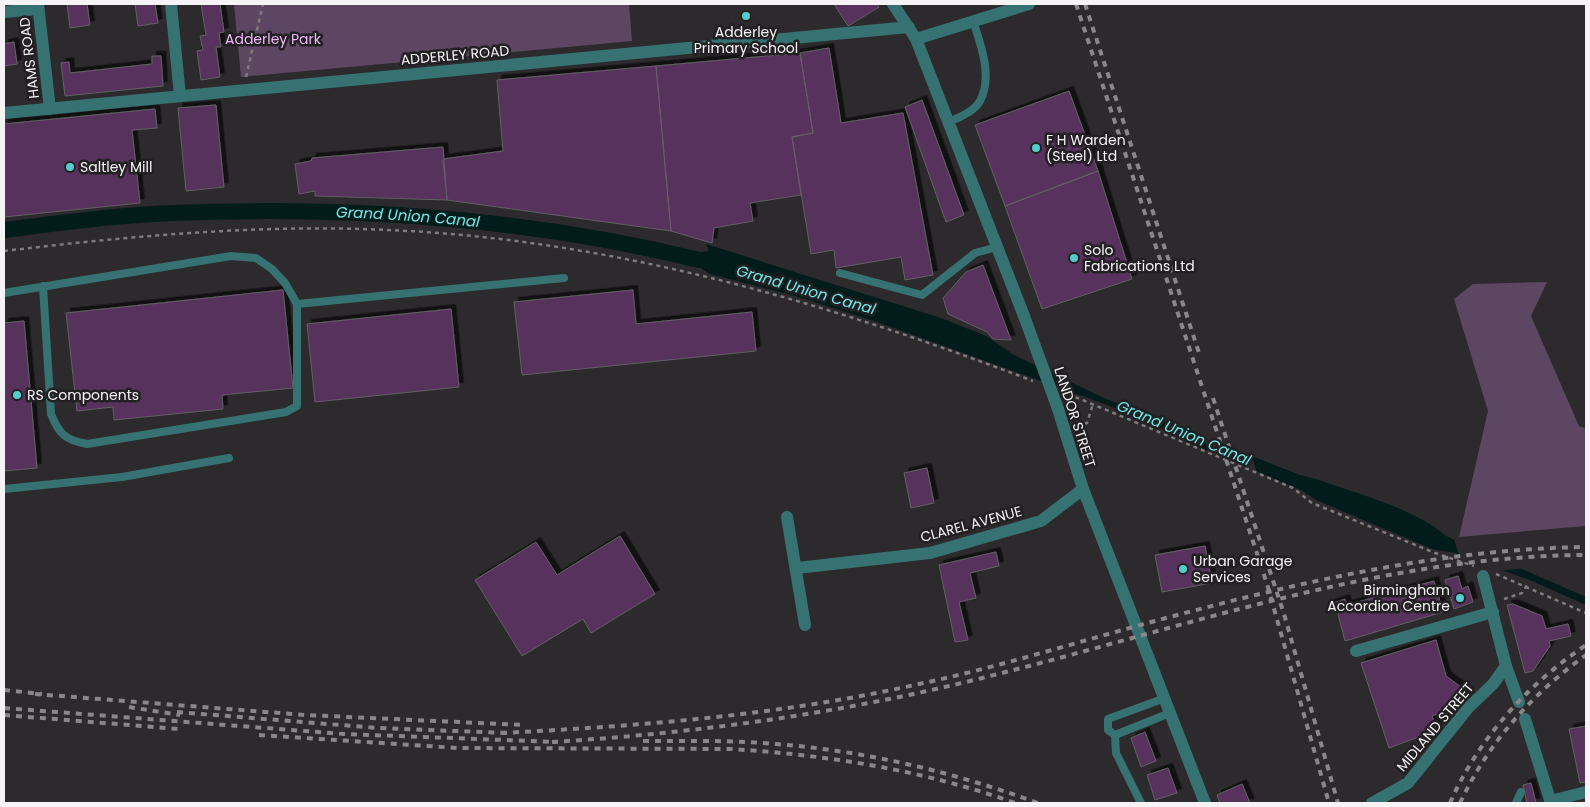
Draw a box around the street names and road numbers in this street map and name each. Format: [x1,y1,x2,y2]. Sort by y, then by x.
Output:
street label: HAMS ROAD [14,16,44,100]
street label: ADDERLEY ROAD [400,40,510,70]
street label: LANDOR STREET [1049,364,1101,470]
street label: CLAREL AVENUE [918,501,1024,547]
street label: MIDLAND STREET [1392,678,1478,776]

